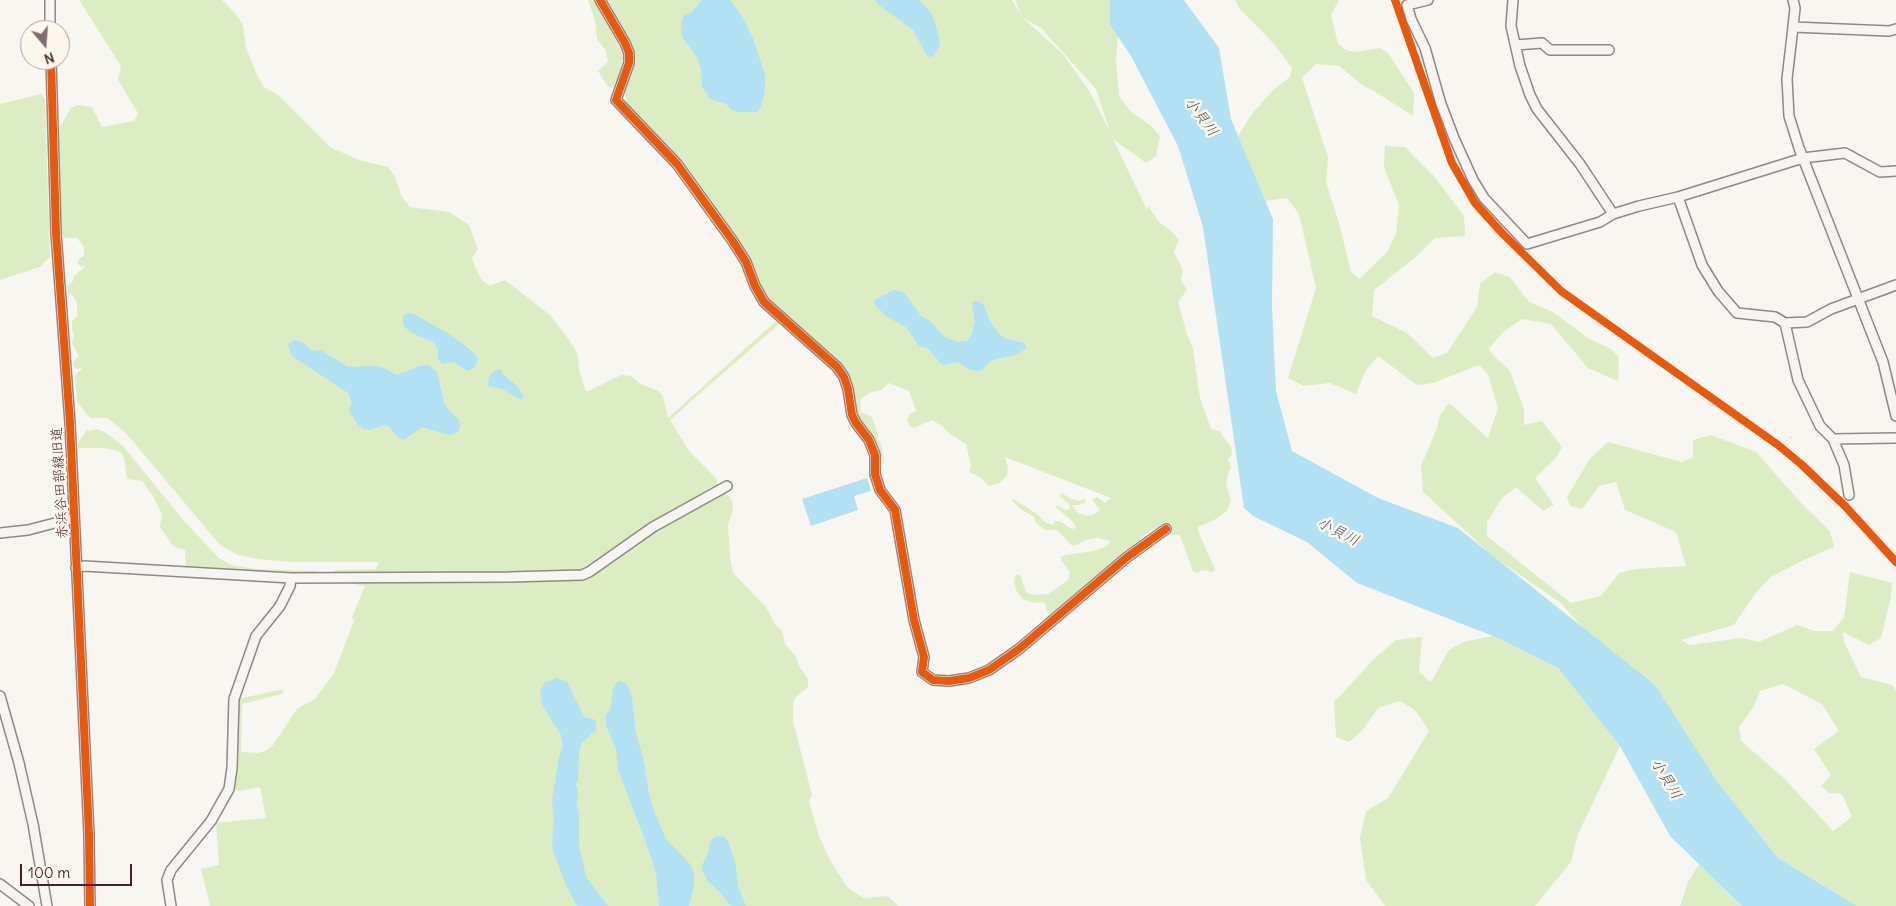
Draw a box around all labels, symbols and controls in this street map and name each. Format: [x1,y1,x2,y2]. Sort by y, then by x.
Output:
north arrow [20,20,70,70]
text: N [42,48,57,68]
water label: 小貝川 [1180,94,1222,140]
street label: 赤浜谷田部線旧道 [49,427,71,539]
water label: 小貝川 [1314,514,1362,550]
water label: 小貝川 [1646,755,1686,803]
scale bar [22,854,135,886]
text: 100 m [28,863,70,882]

